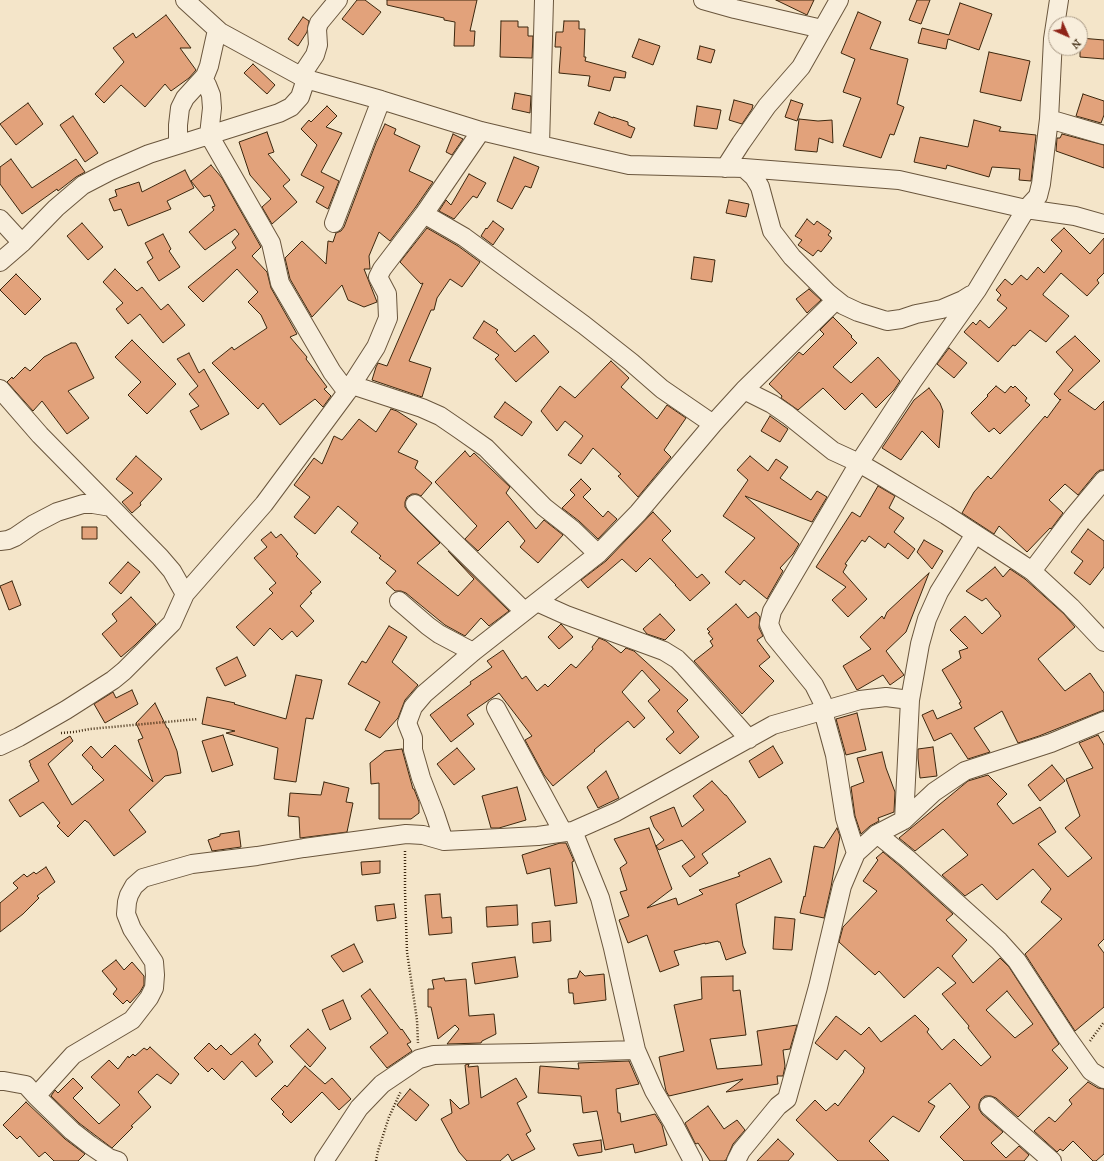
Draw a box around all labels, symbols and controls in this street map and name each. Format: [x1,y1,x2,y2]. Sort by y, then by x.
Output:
north arrow [1048,16,1088,56]
text: N [1069,37,1084,52]

